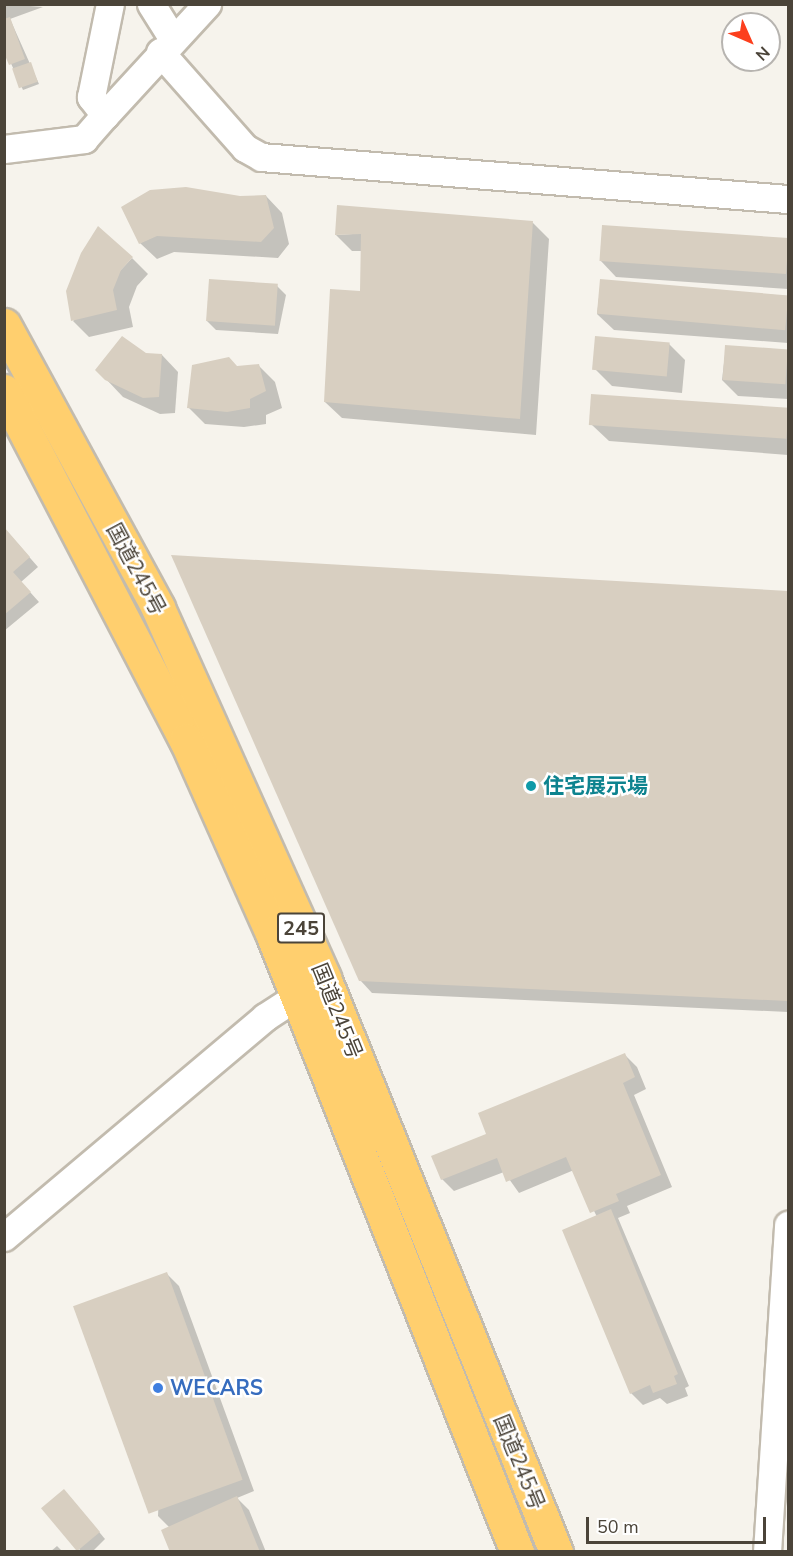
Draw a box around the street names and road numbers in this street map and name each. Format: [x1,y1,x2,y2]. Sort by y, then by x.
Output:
street label: 国道245号 [101,519,171,619]
road number: 245 [277,911,325,945]
street label: 国道245号 [306,960,368,1062]
street label: 国道245号 [488,1411,550,1513]

